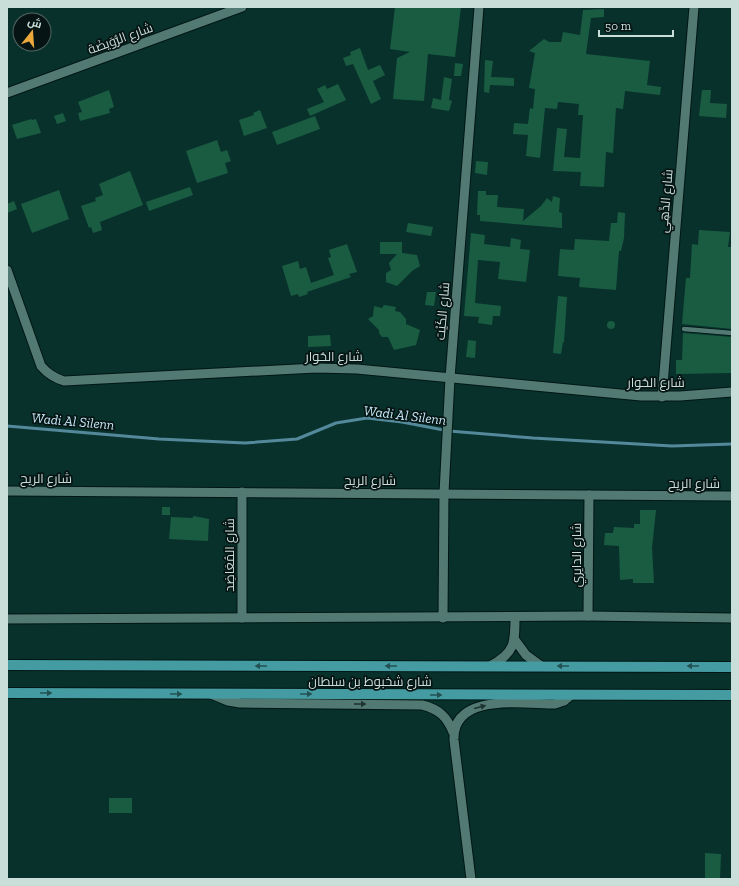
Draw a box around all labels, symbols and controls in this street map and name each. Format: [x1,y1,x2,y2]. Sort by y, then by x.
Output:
north arrow [12,12,52,52]
scale bar [599,12,673,38]
text: ش [26,15,43,31]
text: 50 m [605,19,632,33]
street label: شارع الرُّوَيضَة [86,20,155,58]
street label: شارع الدِّهِي [655,169,679,234]
street label: شارع الكَيْت [432,281,454,341]
street label: شارع الحُوار [304,349,363,365]
street label: شارع الحُوار [626,375,685,391]
water label: Wadi Al Silenn [363,402,447,429]
water label: Wadi Al Silenn [31,409,115,434]
street label: شارع الريح [20,471,72,487]
street label: شارع الريح [344,473,396,489]
street label: شارع الريح [668,476,720,492]
street label: شارع المُعَاضِد [222,518,238,592]
street label: شارع الدايري [569,523,587,587]
one-way arrow [254,663,267,669]
one-way arrow [384,663,397,669]
one-way arrow [556,663,569,669]
one-way arrow [686,663,699,669]
street label: شارع شخبوط بن سلطان [308,674,432,690]
one-way arrow [40,690,53,696]
one-way arrow [170,691,183,697]
one-way arrow [300,691,313,697]
one-way arrow [430,692,443,698]
one-way arrow [354,701,367,707]
one-way arrow [473,703,486,709]

